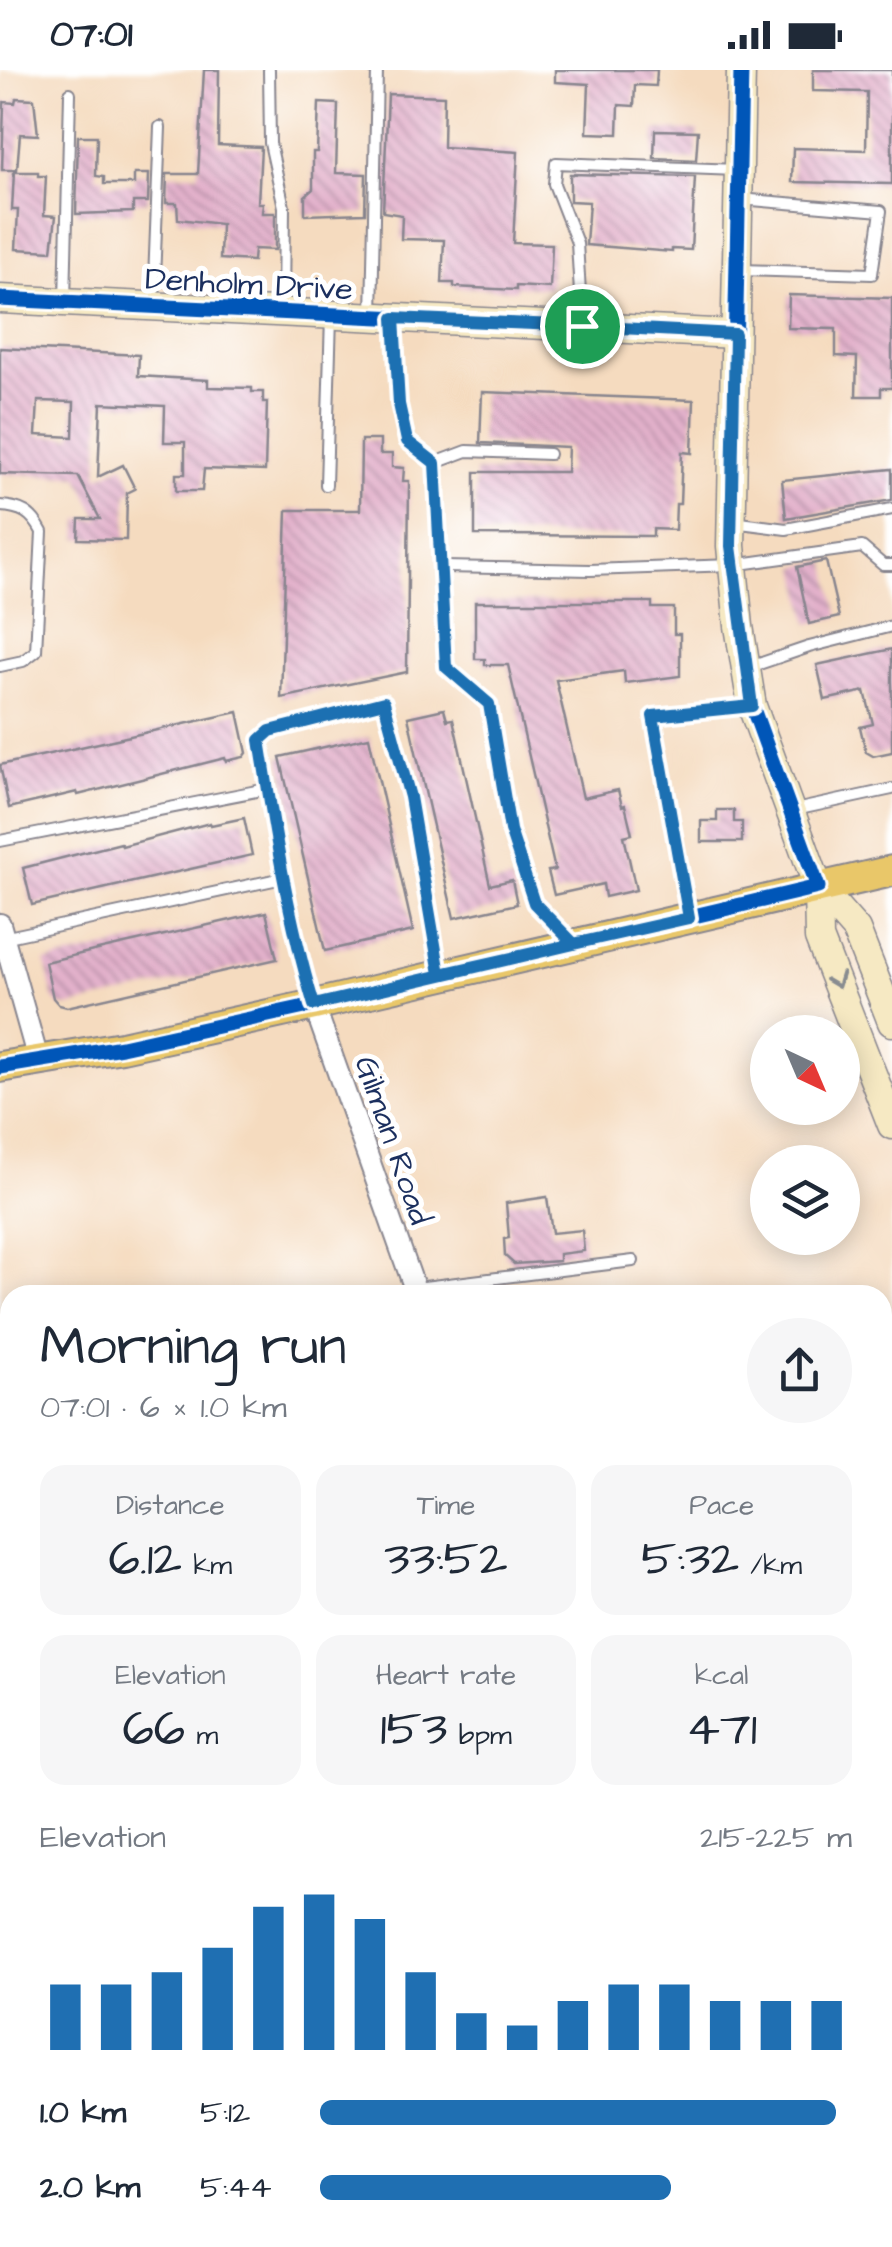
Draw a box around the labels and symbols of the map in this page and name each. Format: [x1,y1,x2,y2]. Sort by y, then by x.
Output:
street label: Denholm Drive [144,257,354,312]
pin [540,284,625,369]
one-way arrow [824,971,844,989]
north arrow [750,1015,860,1125]
street label: Gilman Road [343,1050,442,1231]

